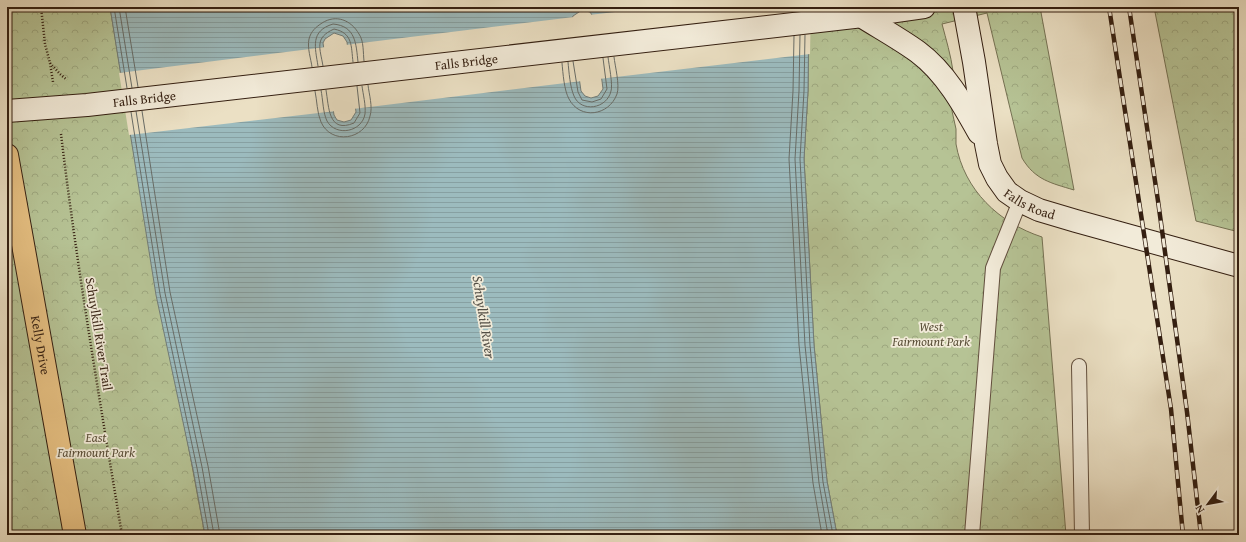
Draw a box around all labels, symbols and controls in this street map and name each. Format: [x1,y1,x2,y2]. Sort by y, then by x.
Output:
street label: Falls Bridge [434,48,499,75]
street label: Falls Bridge [112,85,177,111]
street label: Falls Road [1001,183,1058,224]
water label: Schuylkill River [468,274,501,361]
street label: Schuylkill River Trail [81,276,117,392]
street label: Kelly Drive [26,314,56,376]
park label: West Fairmount Park [891,317,970,351]
park label: East Fairmount Park [56,428,135,462]
north arrow [1188,484,1228,524]
text: N [1190,501,1208,517]

